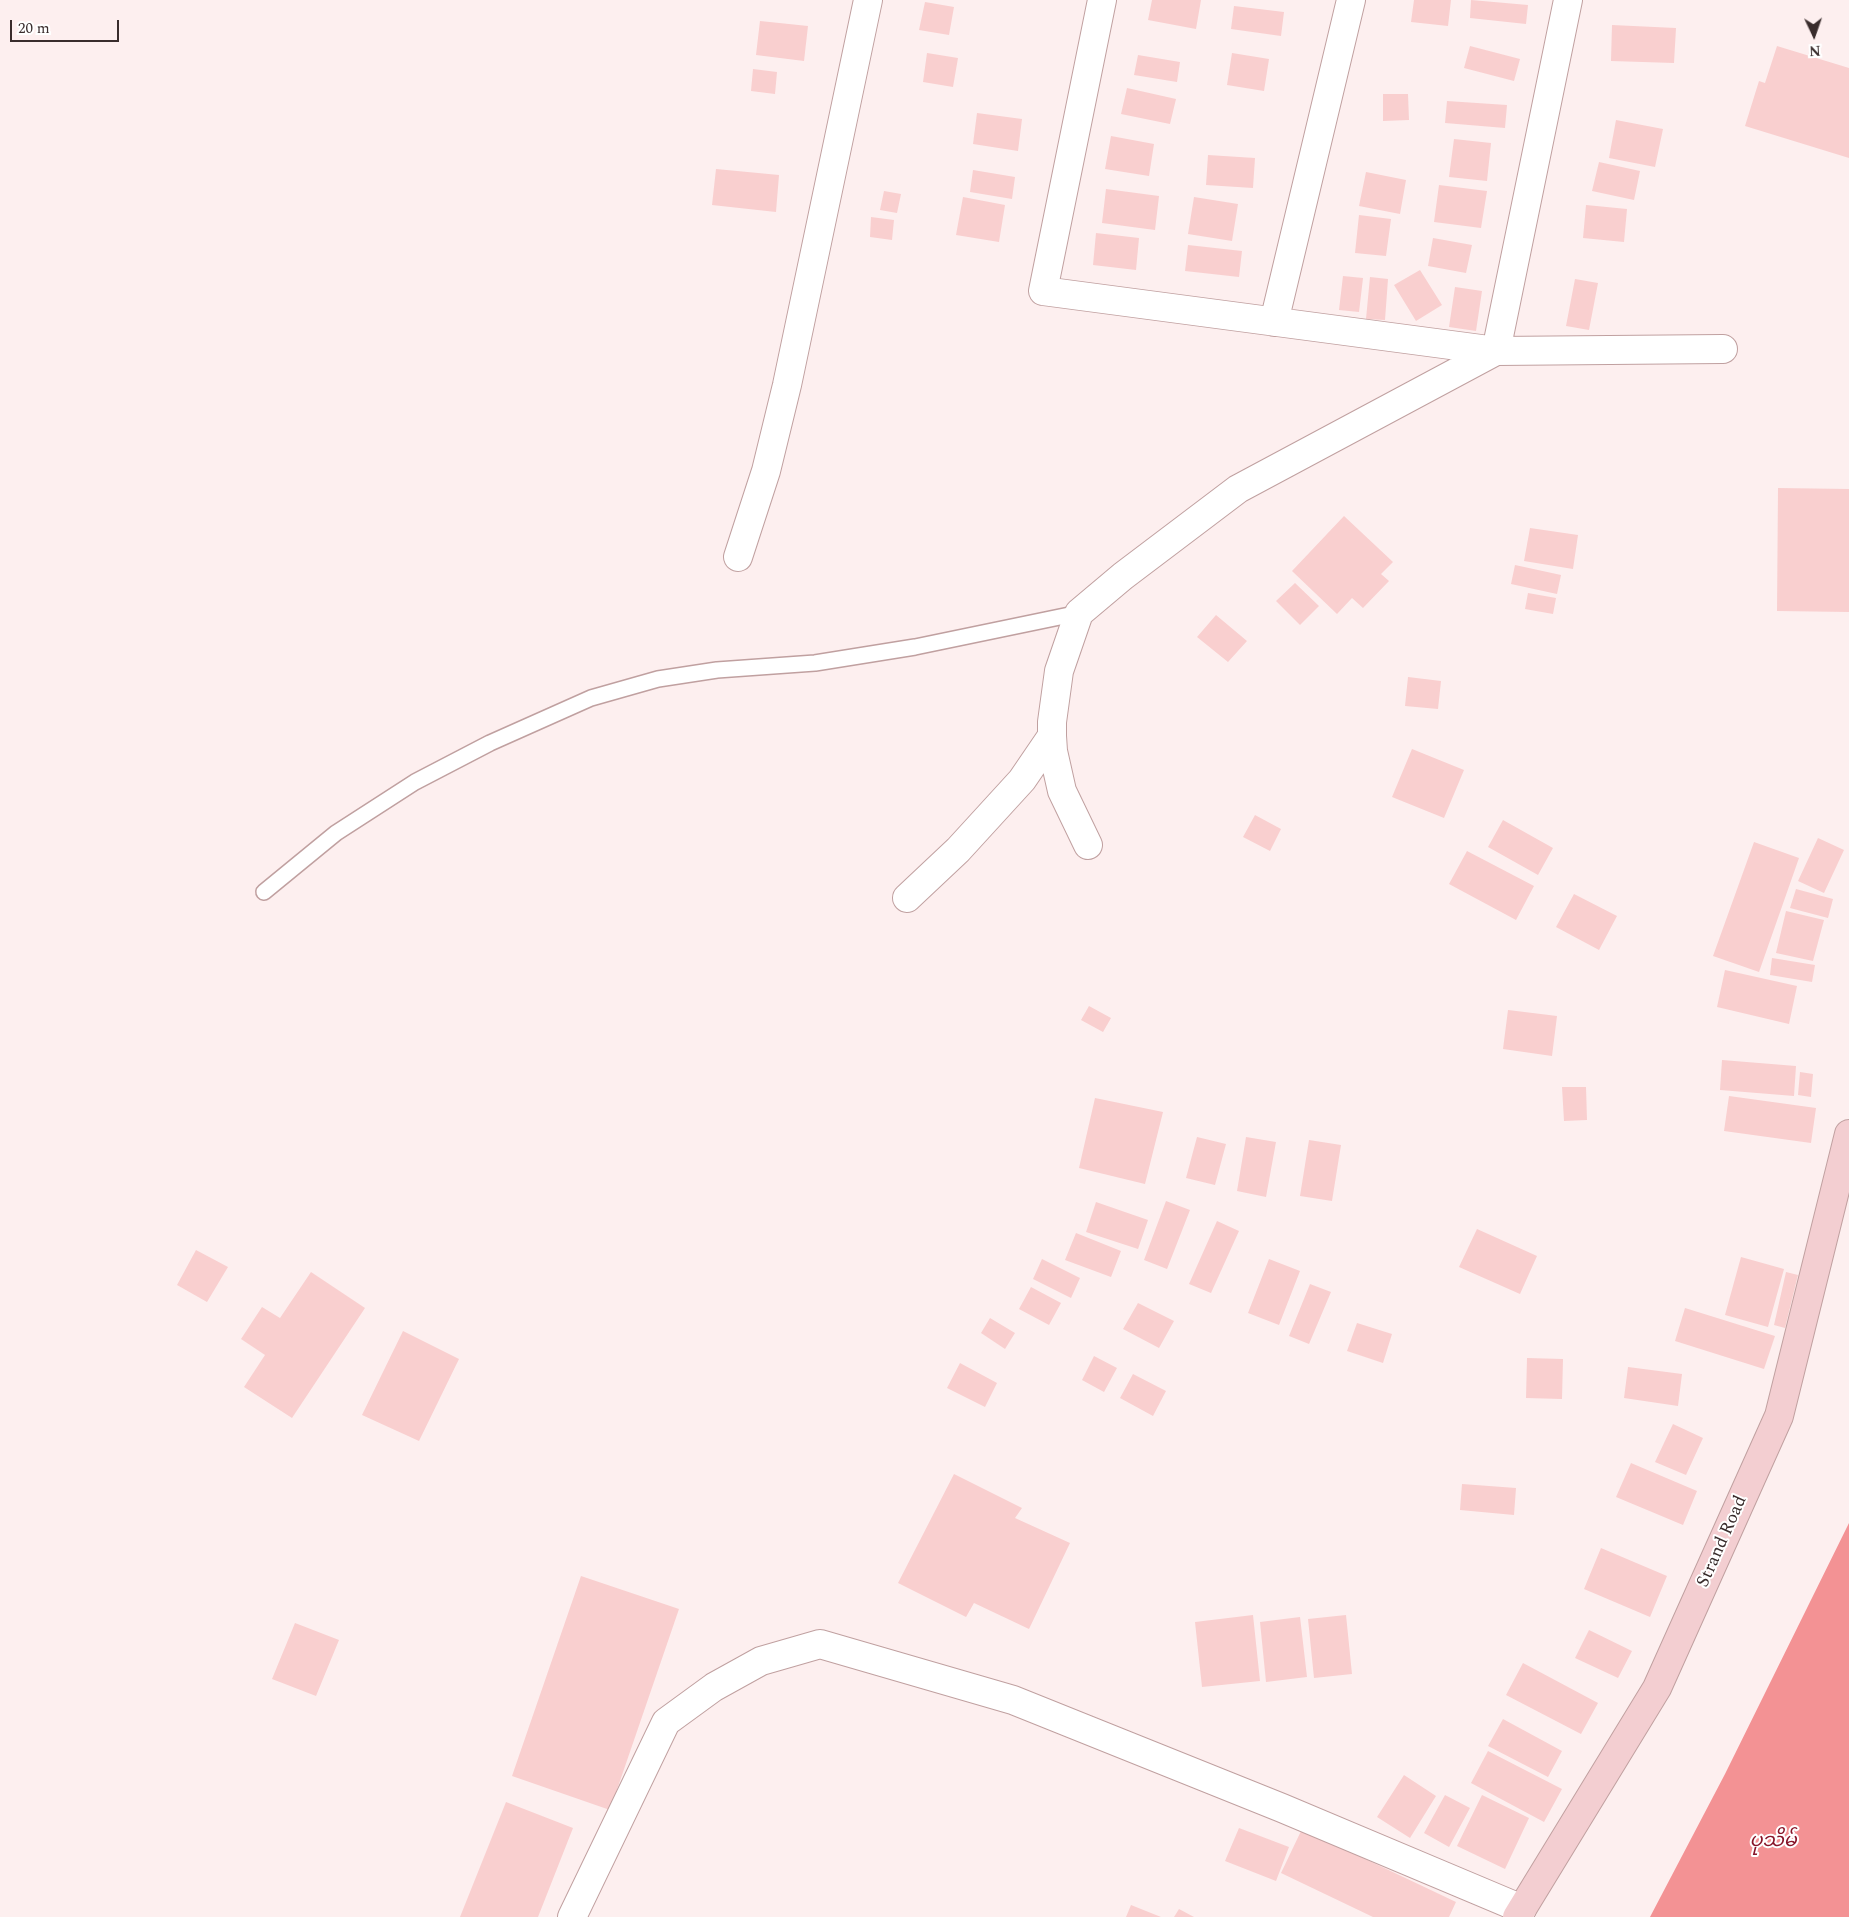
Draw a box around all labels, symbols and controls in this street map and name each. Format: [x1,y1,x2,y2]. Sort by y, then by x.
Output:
scale bar [12,10,121,42]
north arrow [1789,10,1839,60]
text: 20 m [18,17,50,40]
text: N [1809,40,1821,61]
street label: Strand Road [1693,1493,1753,1591]
water label: ပုသိမ် [1749,1831,1797,1853]

